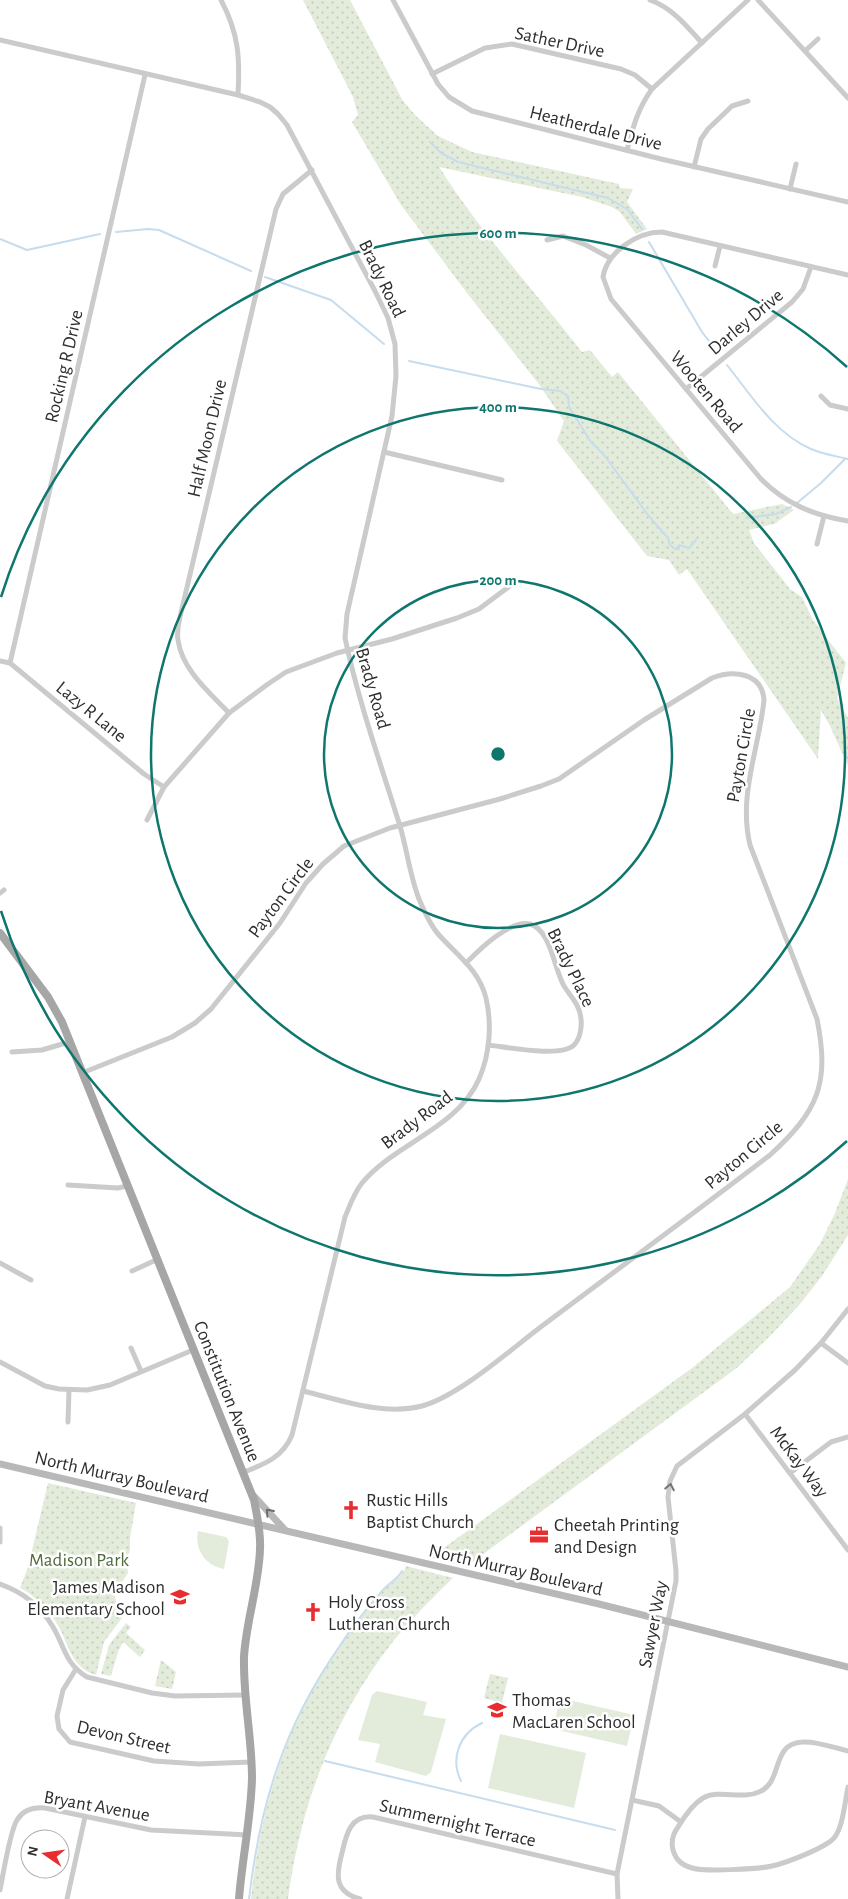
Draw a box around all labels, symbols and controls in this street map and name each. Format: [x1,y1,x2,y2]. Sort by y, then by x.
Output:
street label: Sather Drive [513,24,606,61]
street label: Heatherdale Drive [528,103,664,154]
text: 600 m [479,226,517,241]
street label: Brady Road [355,237,409,321]
street label: Darley Drive [705,286,787,359]
street label: Rocking R Drive [42,308,87,425]
street label: Wooten Road [666,348,745,437]
street label: Half Moon Drive [185,377,230,499]
text: 400 m [479,400,517,415]
text: 200 m [479,573,517,588]
street label: Brady Road [352,646,393,731]
street label: Lazy R Lane [52,678,130,746]
street label: Payton Circle [724,707,759,804]
centre of rings [489,745,507,763]
street label: Payton Circle [245,854,317,942]
street label: Brady Place [543,925,598,1010]
street label: Brady Road [378,1087,456,1153]
street label: Payton Circle [701,1117,787,1193]
street label: Constitution Avenue [190,1318,264,1465]
street label: McKay Way [766,1423,832,1501]
street label: North Murray Boulevard [33,1448,211,1507]
one-way arrow [664,1482,674,1491]
place label: Rustic Hills Baptist Church [366,1491,474,1532]
church icon: Rustic Hills Baptist Church [340,1499,362,1521]
one-way arrow [265,1509,274,1518]
place label: Cheetah Printing and Design [554,1516,680,1557]
office icon: Cheetah Printing and Design [528,1524,550,1546]
street label: North Murray Boulevard [427,1541,605,1600]
park label: Madison Park [29,1551,129,1570]
place label: James Madison Elementary School [27,1578,165,1619]
street label: Sawyer Way [636,1579,671,1669]
school or university icon: James Madison Elementary School [169,1586,191,1608]
place label: Holy Cross Lutheran Church [328,1593,450,1634]
church icon: Holy Cross Lutheran Church [302,1601,324,1623]
place label: Thomas MacLaren School [512,1691,636,1732]
school or university icon: Thomas MacLaren School [486,1699,508,1721]
street label: Devon Street [75,1717,172,1757]
street label: Bryant Avenue [42,1788,151,1825]
street label: Summernight Terrace [378,1796,538,1851]
north arrow [20,1829,70,1879]
text: N [25,1845,41,1858]

